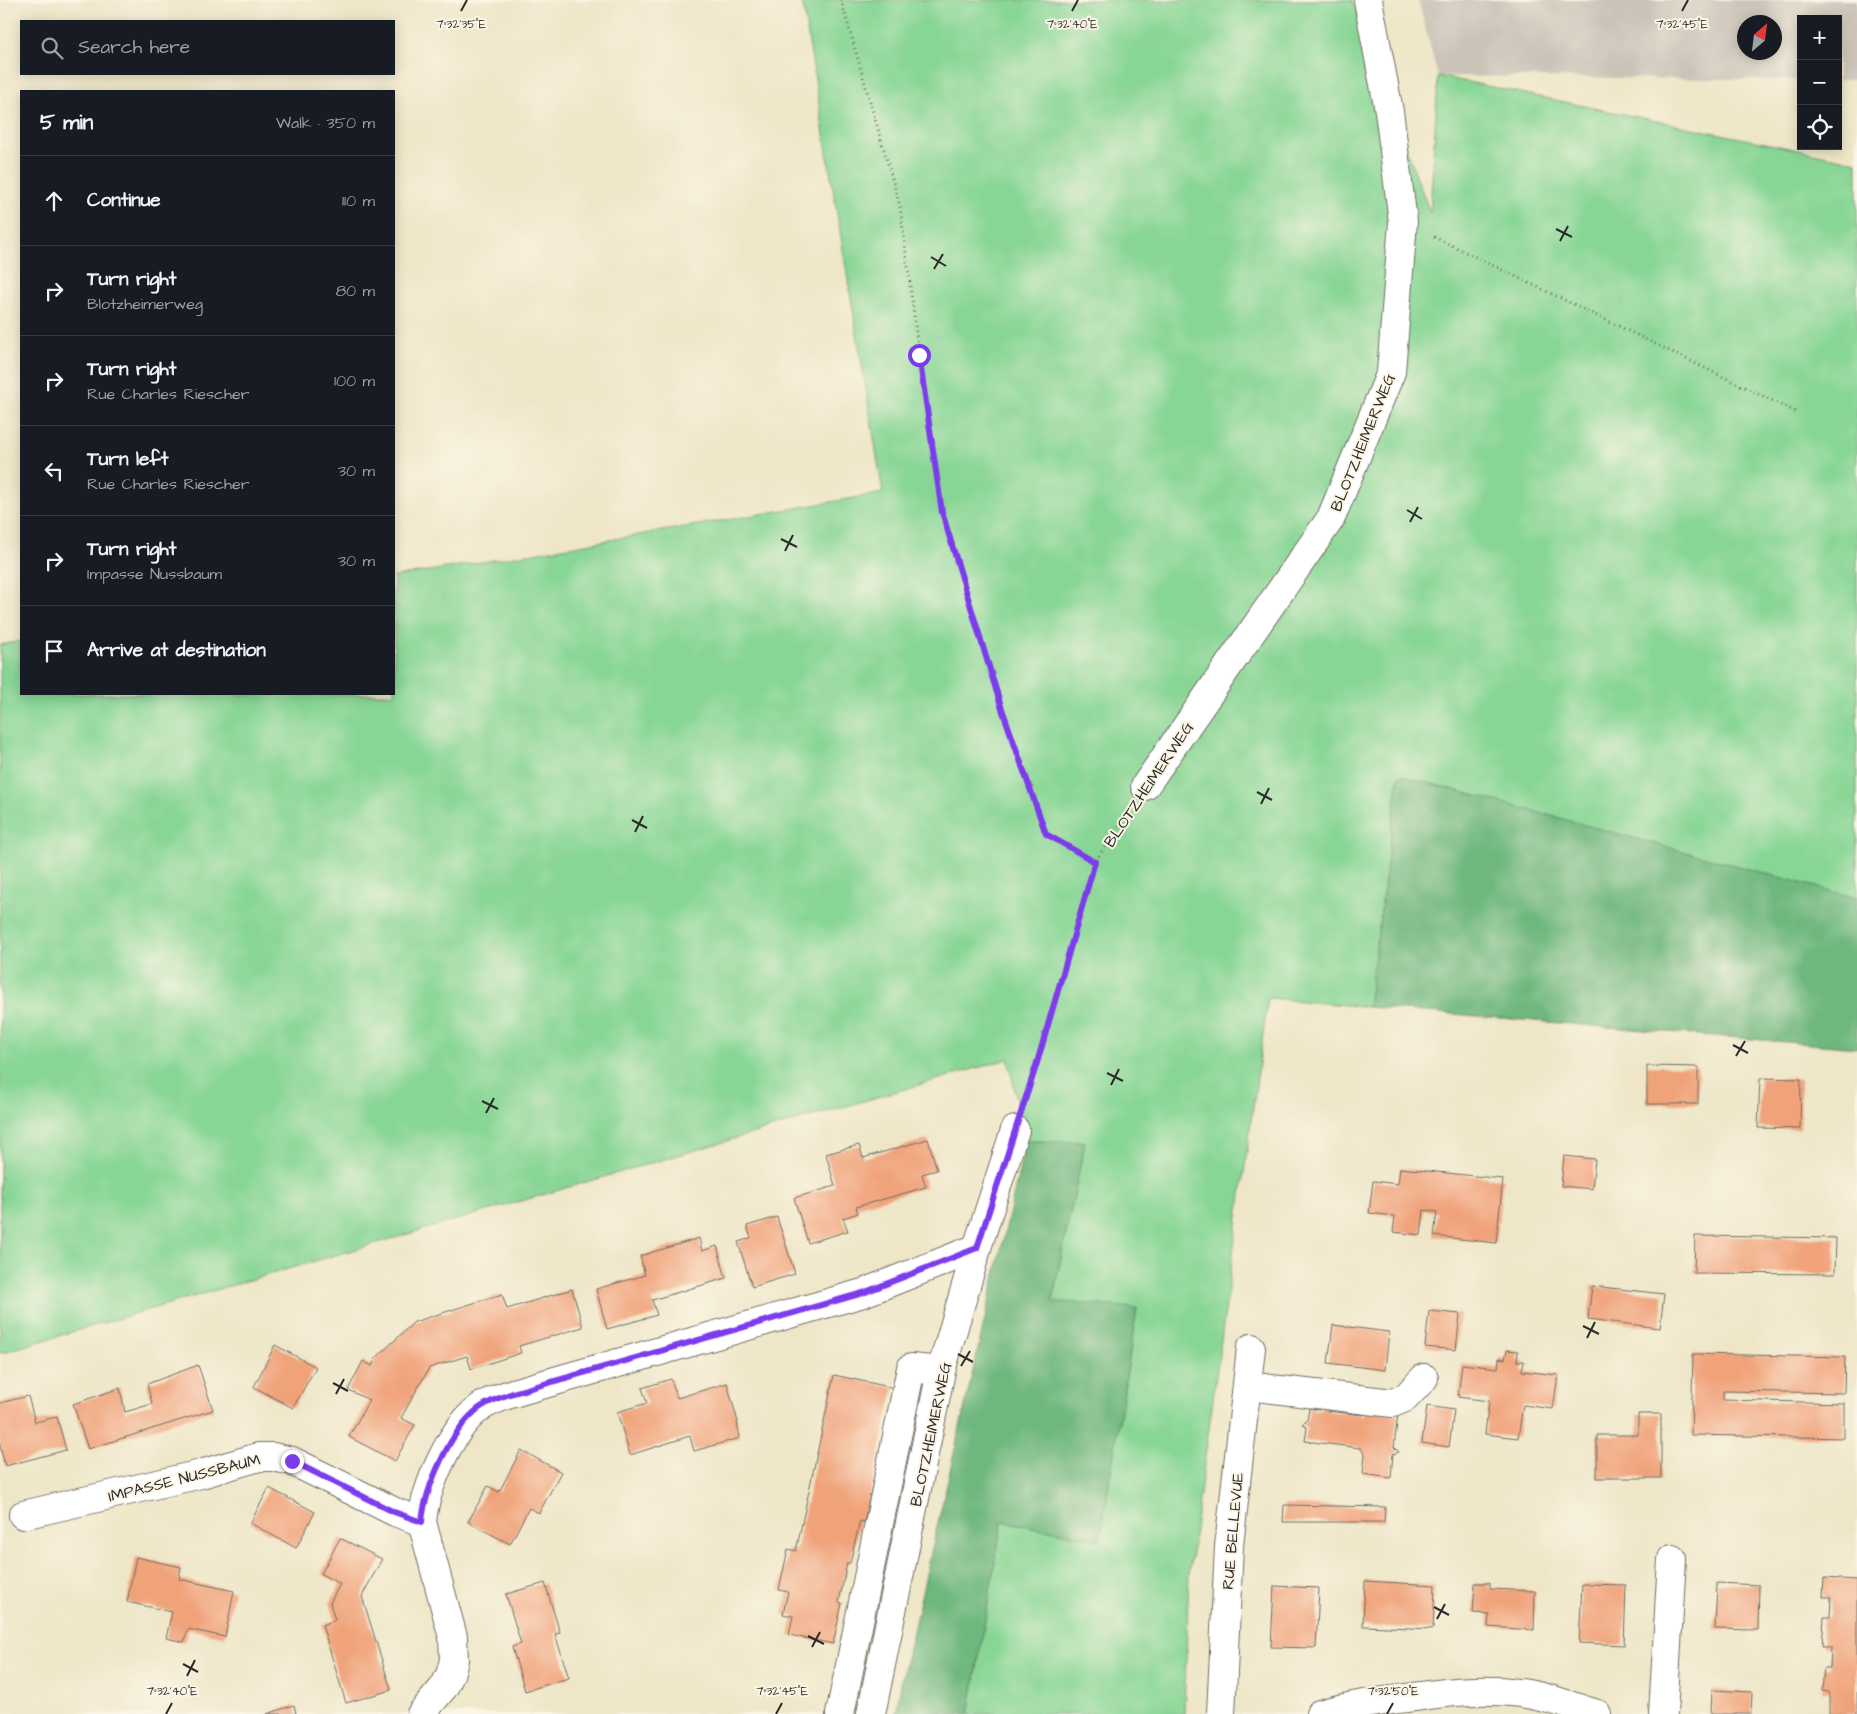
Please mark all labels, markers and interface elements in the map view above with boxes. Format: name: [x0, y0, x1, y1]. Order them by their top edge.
north arrow: [1737, 15, 1782, 60]
map controls: [1797, 15, 1842, 150]
button: +: [1797, 15, 1842, 60]
text: 7°32'35"E: [436, 16, 486, 33]
text: 7°32'40"E: [1047, 16, 1097, 33]
text: 7°32'45"E: [1656, 16, 1708, 33]
search box: [20, 20, 395, 75]
icon: search: [38, 34, 66, 62]
text: Search here: [78, 34, 190, 61]
button: −: [1797, 60, 1842, 105]
button: locate: [1797, 105, 1842, 150]
text: 5 min: [40, 108, 93, 137]
text: Walk · 350 m: [276, 112, 375, 134]
icon: ahead: [40, 187, 68, 215]
text: Continue: [87, 187, 161, 214]
text: 110 m: [342, 190, 375, 212]
text: Turn right: [87, 266, 176, 293]
icon: right: [40, 277, 68, 305]
text: 80 m: [336, 280, 375, 302]
text: Blotzheimerweg: [87, 293, 203, 315]
route start: [908, 344, 931, 367]
text: Turn right: [87, 356, 176, 383]
icon: right: [40, 367, 68, 395]
text: 100 m: [334, 370, 375, 392]
street label: BLOTZHEIMERWEG: [1325, 370, 1401, 515]
text: Rue Charles Riescher: [87, 383, 249, 405]
text: Turn left: [87, 446, 168, 473]
icon: left: [40, 457, 68, 485]
text: 30 m: [338, 460, 375, 482]
text: Rue Charles Riescher: [87, 473, 249, 495]
text: Turn right: [87, 536, 176, 563]
icon: right: [40, 547, 68, 575]
text: 30 m: [338, 550, 375, 572]
text: Impasse Nussbaum: [87, 563, 222, 585]
icon: arrive: [40, 637, 68, 665]
text: Arrive at destination: [87, 637, 266, 664]
street label: BLOTZHEIMERWEG: [1099, 717, 1199, 852]
street label: BLOTZHEIMERWEG: [905, 1360, 957, 1508]
street label: IMPASSE NUSSBAUM: [106, 1448, 263, 1508]
route end: [281, 1450, 304, 1473]
street label: RUE BELLEVUE: [1217, 1471, 1249, 1590]
text: 7°32'40"E: [147, 1683, 197, 1700]
text: 7°32'45"E: [756, 1683, 808, 1700]
text: 7°32'50"E: [1368, 1683, 1418, 1700]

